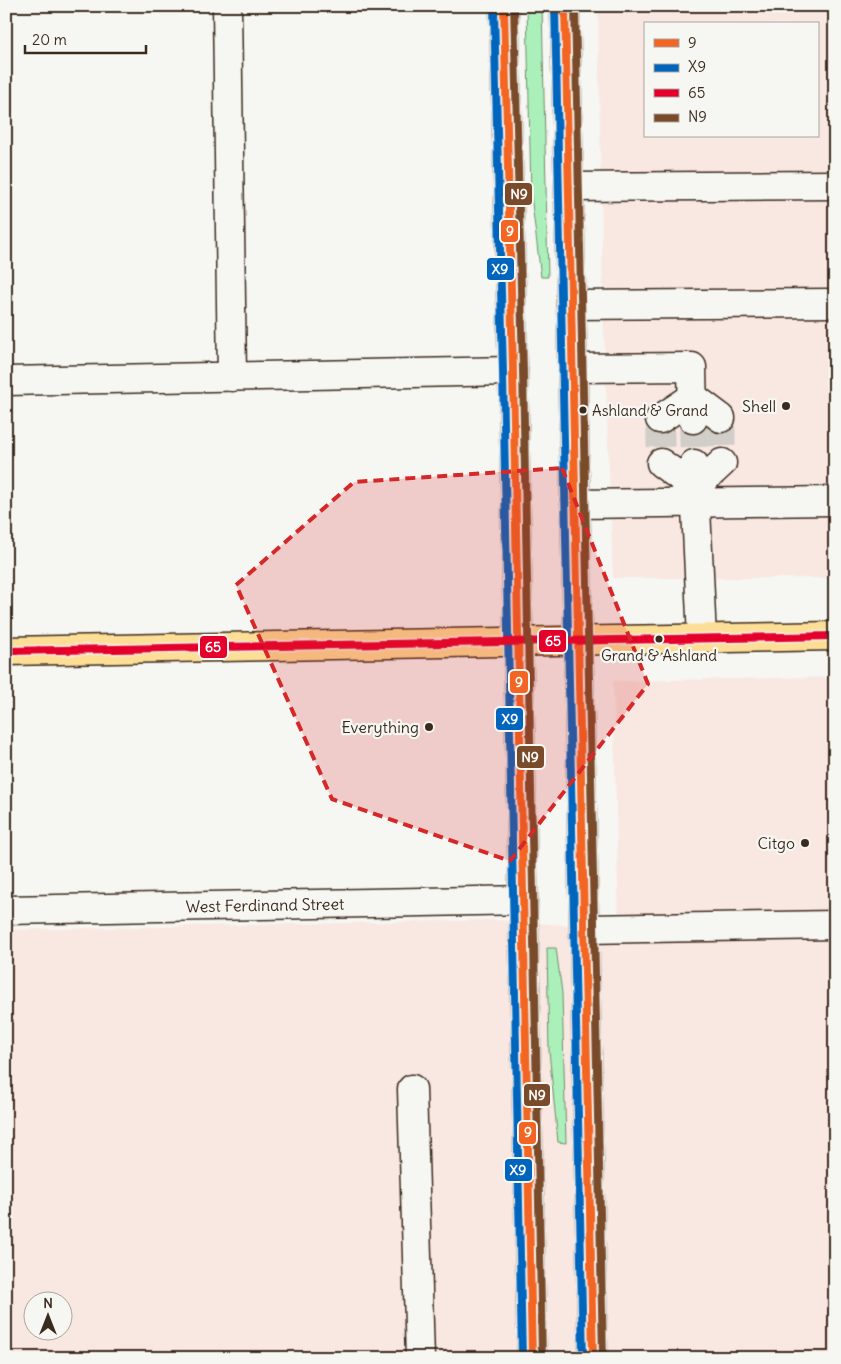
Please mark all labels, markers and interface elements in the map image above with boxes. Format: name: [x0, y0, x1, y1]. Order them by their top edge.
scale bar: [25, 22, 146, 54]
legend: [644, 22, 818, 138]
text: 20 m: [32, 30, 67, 49]
text: 9: [688, 33, 697, 52]
text: X9: [688, 57, 706, 76]
text: 65: [688, 83, 705, 102]
text: N9: [688, 107, 707, 126]
line badge: N9: [504, 182, 533, 206]
text: N9: [510, 185, 528, 203]
line badge: 9: [500, 219, 519, 243]
text: 9: [506, 222, 514, 240]
line badge: X9: [486, 257, 515, 281]
text: X9: [492, 260, 508, 278]
place label: Shell: [742, 396, 776, 416]
marker: Shell: [780, 400, 792, 412]
place label: Ashland & Grand: [592, 401, 708, 420]
marker: Ashland & Grand: [578, 405, 588, 415]
line badge: 65: [538, 629, 567, 653]
text: 65: [545, 632, 561, 650]
marker: Grand & Ashland: [654, 634, 664, 644]
line badge: 65: [199, 635, 228, 659]
text: 65: [205, 638, 221, 656]
place label: Grand & Ashland: [601, 646, 717, 665]
line badge: 9: [509, 670, 529, 694]
text: 9: [515, 673, 523, 691]
line badge: X9: [495, 707, 524, 731]
text: X9: [502, 710, 518, 728]
place label: Everything: [341, 717, 419, 737]
marker: Everything: [423, 721, 435, 733]
line badge: N9: [516, 745, 545, 769]
text: N9: [521, 748, 539, 766]
place label: Citgo: [758, 833, 795, 853]
marker: Citgo: [799, 837, 811, 849]
street label: West Ferdinand Street: [185, 894, 345, 916]
line badge: N9: [523, 1083, 551, 1107]
text: N9: [528, 1086, 546, 1104]
line badge: 9: [518, 1121, 537, 1145]
text: 9: [524, 1123, 532, 1141]
line badge: X9: [504, 1158, 533, 1182]
text: X9: [510, 1161, 526, 1179]
north arrow: [22, 1292, 72, 1342]
text: N: [43, 1294, 53, 1312]

